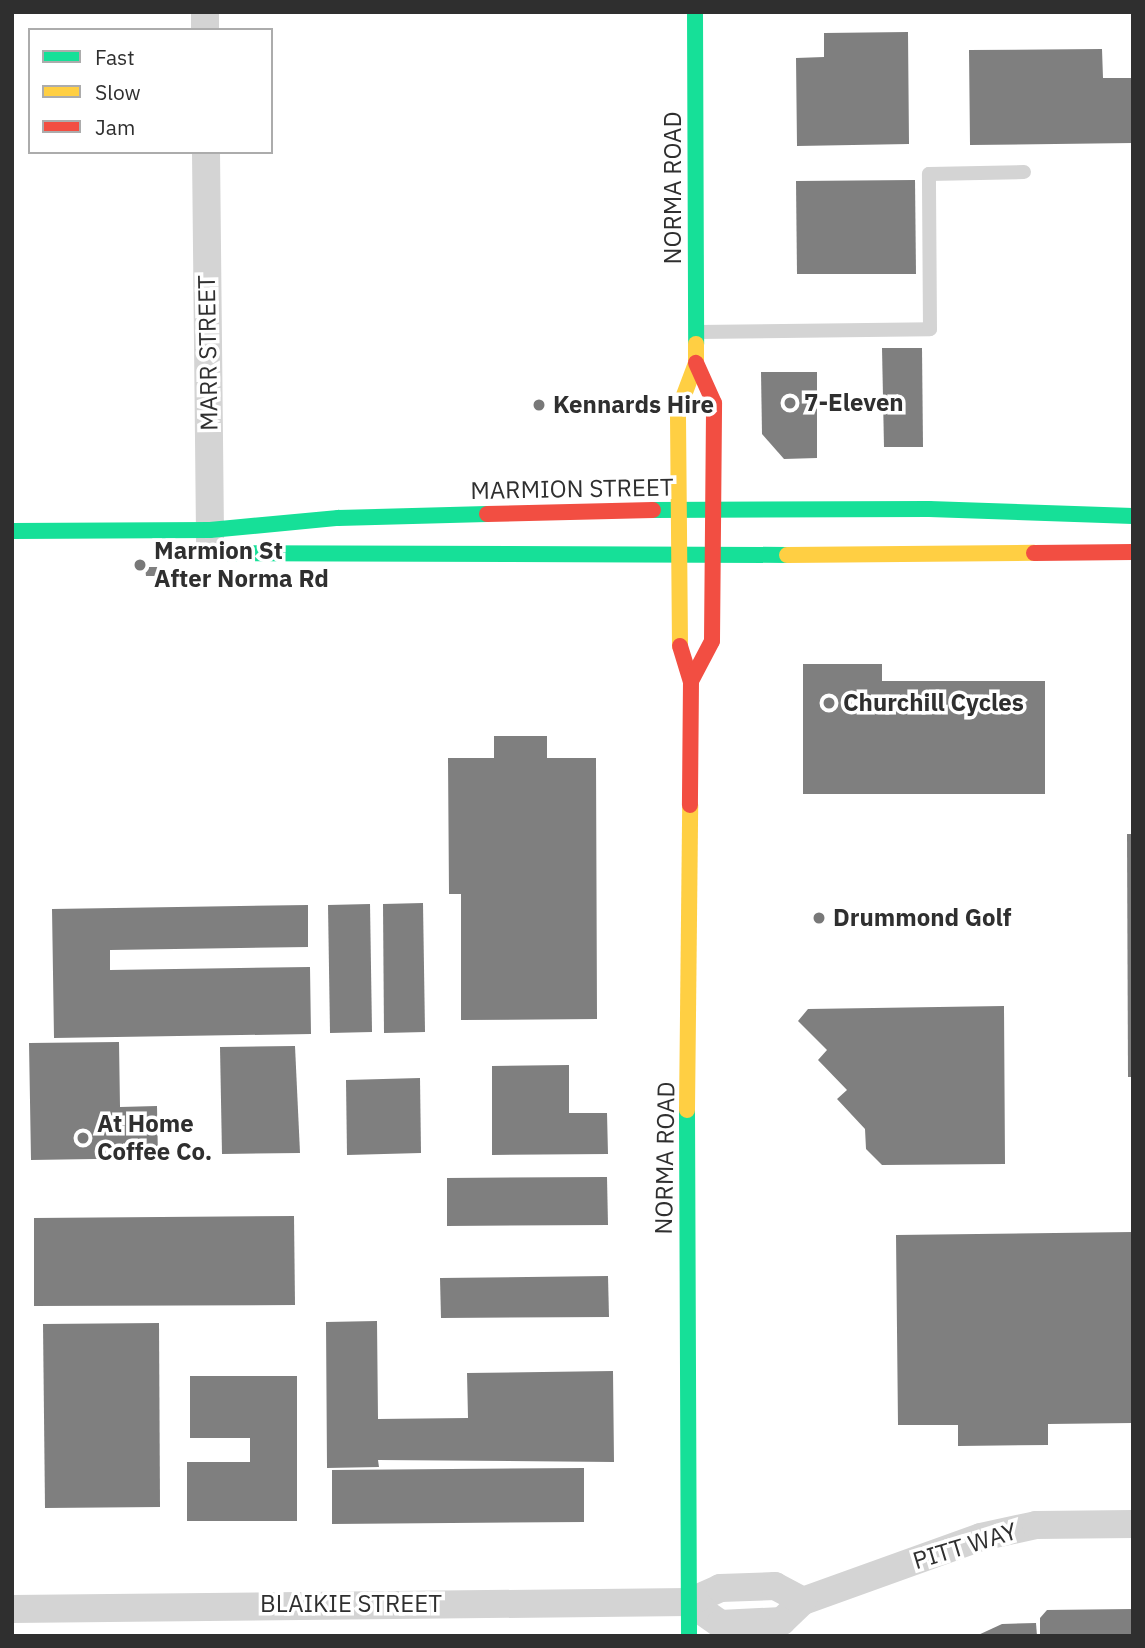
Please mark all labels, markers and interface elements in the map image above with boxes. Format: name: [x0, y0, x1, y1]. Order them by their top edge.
legend: [28, 28, 273, 154]
text: Fast: [95, 43, 135, 71]
text: Slow: [95, 78, 141, 106]
street label: NORMA ROAD: [659, 111, 687, 265]
text: Jam: [95, 113, 135, 141]
street label: MARR STREET: [192, 275, 224, 431]
place label: 7-Eleven: [804, 389, 904, 417]
place label: Kennards Hire: [553, 391, 714, 419]
marker: 7-Eleven: [782, 395, 798, 411]
marker: Kennards Hire: [531, 397, 547, 413]
street label: MARMION STREET: [470, 473, 674, 505]
place label: Marmion St After Norma Rd: [154, 537, 329, 593]
marker: Marmion St After Norma Rd: [132, 557, 148, 573]
place label: Churchill Cycles: [843, 689, 1024, 717]
marker: Churchill Cycles: [821, 695, 837, 711]
place label: Drummond Golf: [833, 904, 1011, 932]
marker: Drummond Golf: [811, 910, 827, 926]
street label: NORMA ROAD: [649, 1081, 681, 1235]
place label: At Home Coffee Co.: [97, 1110, 212, 1166]
marker: At Home Coffee Co.: [75, 1130, 91, 1146]
street label: PITT WAY: [910, 1517, 1020, 1575]
street label: BLAIKIE STREET: [260, 1590, 442, 1618]

